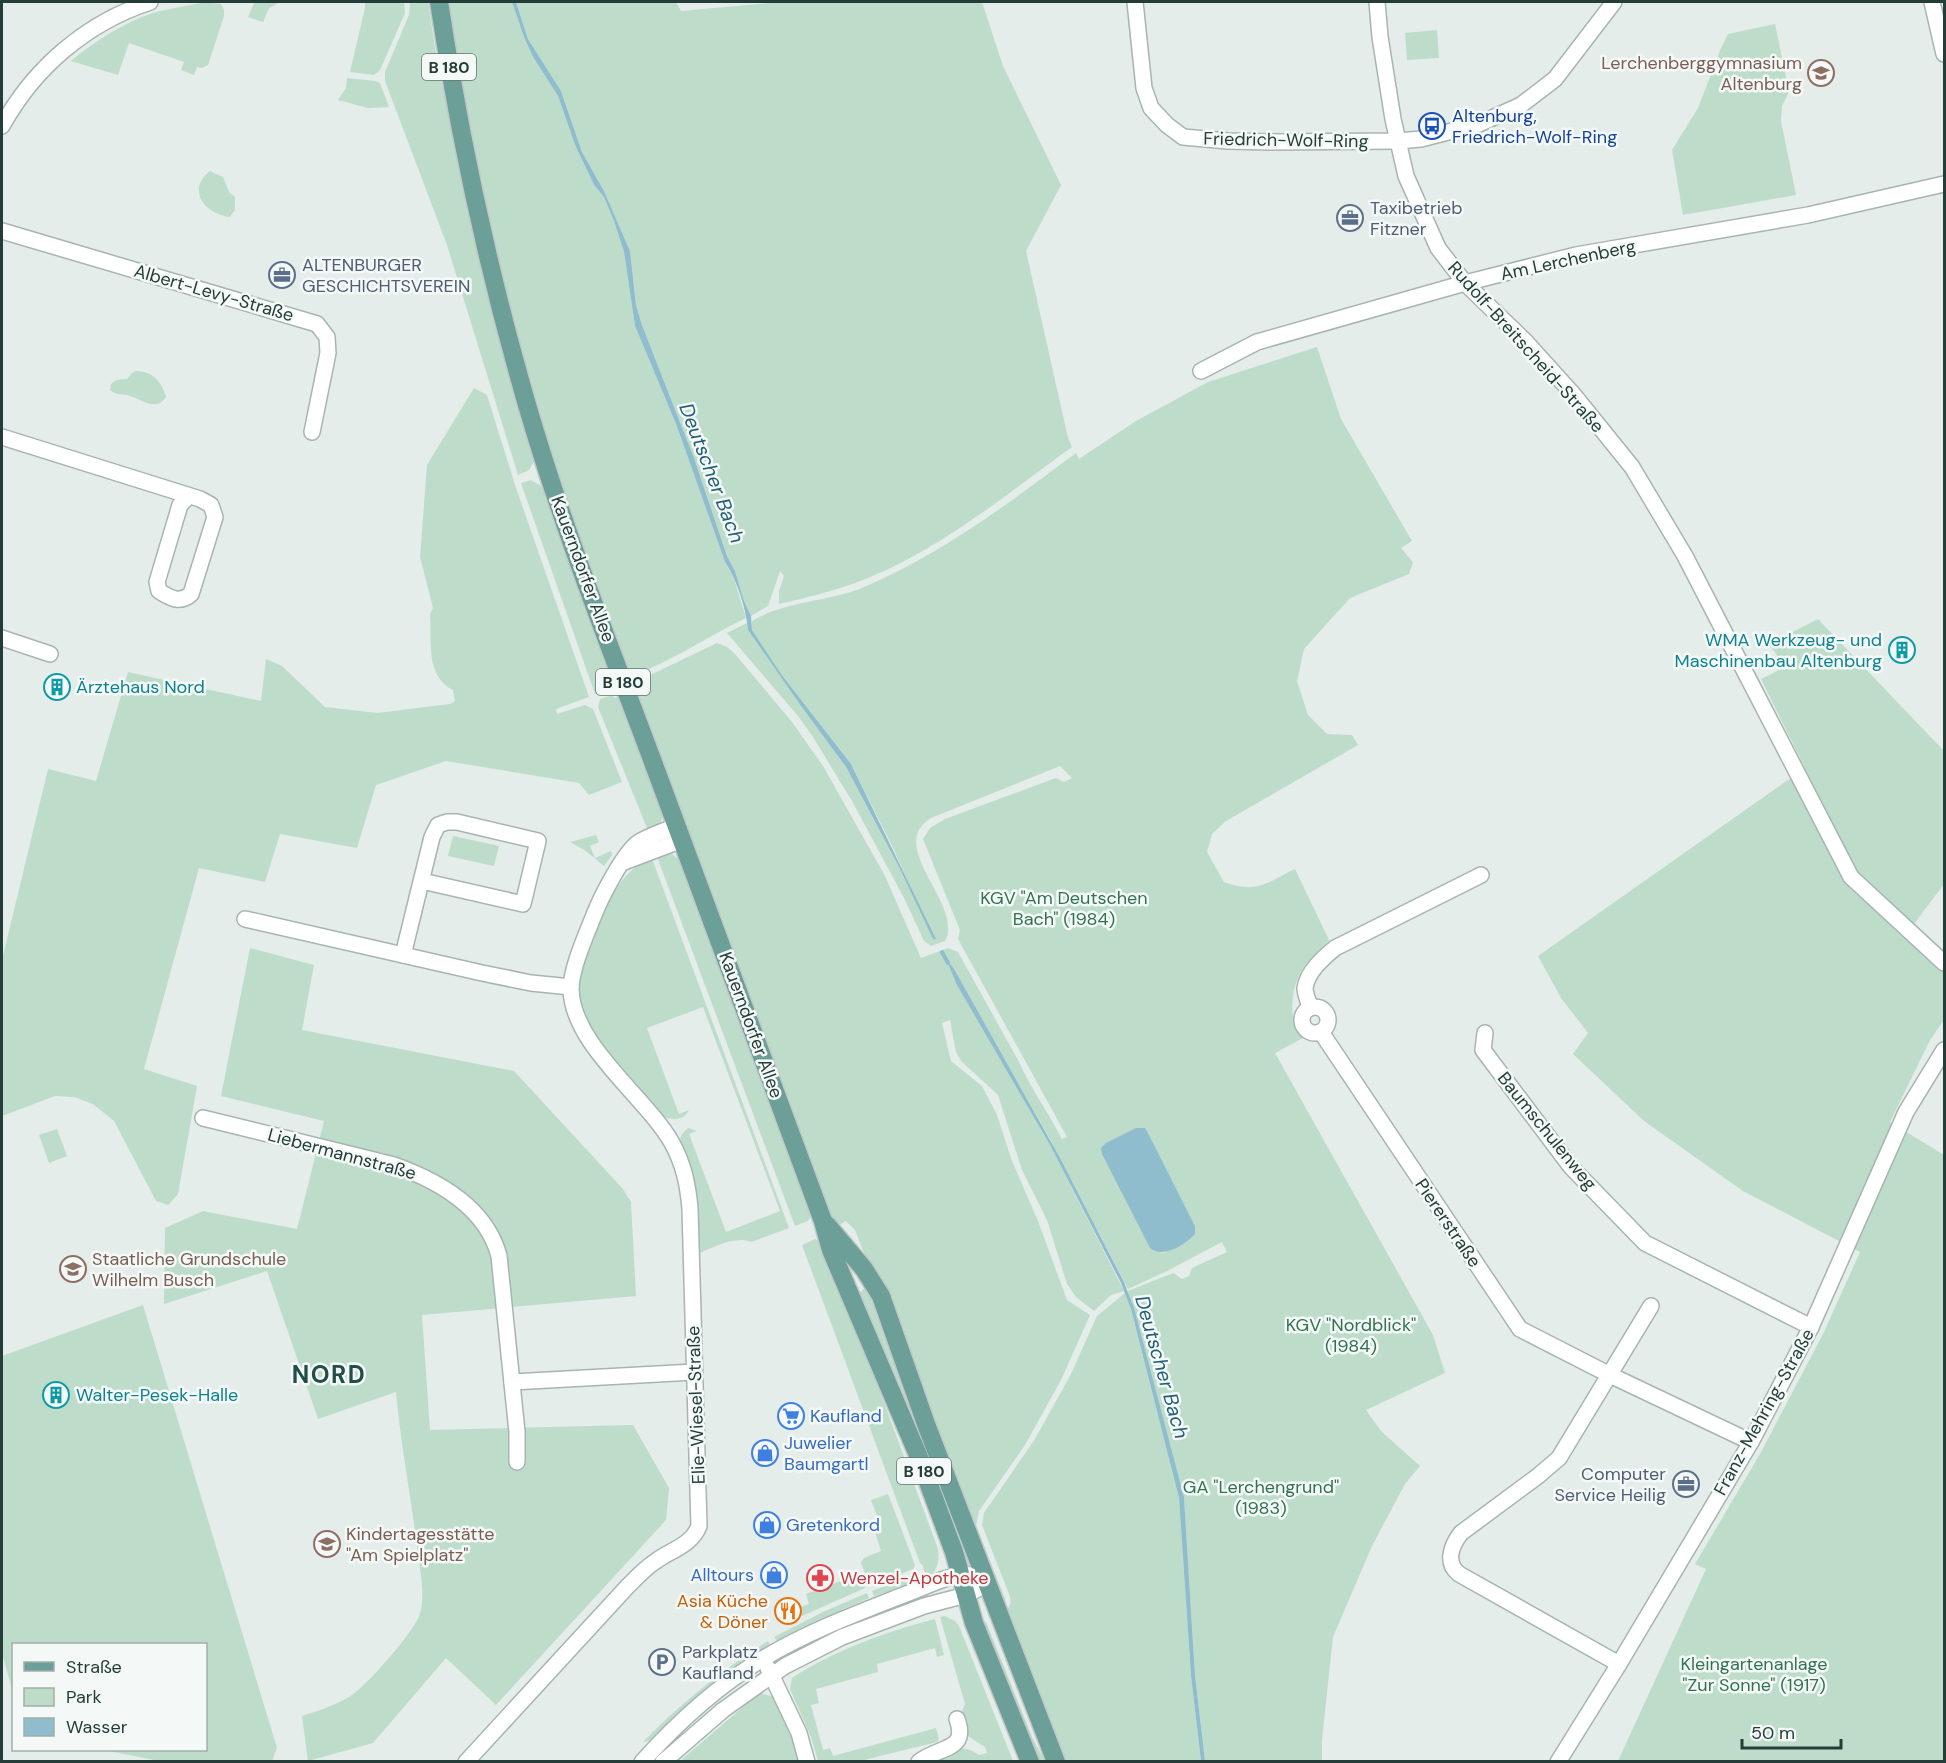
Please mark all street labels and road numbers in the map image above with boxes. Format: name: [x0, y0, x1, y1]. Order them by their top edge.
road number: B 180: [422, 54, 476, 80]
street label: Friedrich-Wolf-Ring: [1203, 127, 1369, 153]
street label: Am Lerchenberg: [1498, 234, 1638, 286]
street label: Rudolf-Breitscheid-Straße: [1443, 256, 1609, 438]
street label: Albert-Levy-Straße: [131, 259, 297, 327]
street label: Kauerndorfer Allee: [545, 493, 621, 645]
road number: B 180: [596, 669, 650, 695]
street label: Kauerndorfer Allee: [713, 949, 789, 1101]
street label: Baumschulenweg: [1492, 1067, 1602, 1195]
street label: Liebermannstraße: [265, 1123, 419, 1185]
street label: Piererstraße: [1409, 1174, 1487, 1272]
street label: Franz-Mehring-Straße: [1708, 1324, 1820, 1500]
street label: Elie-Wiesel-Straße: [681, 1325, 711, 1485]
road number: B 180: [897, 1458, 951, 1484]

